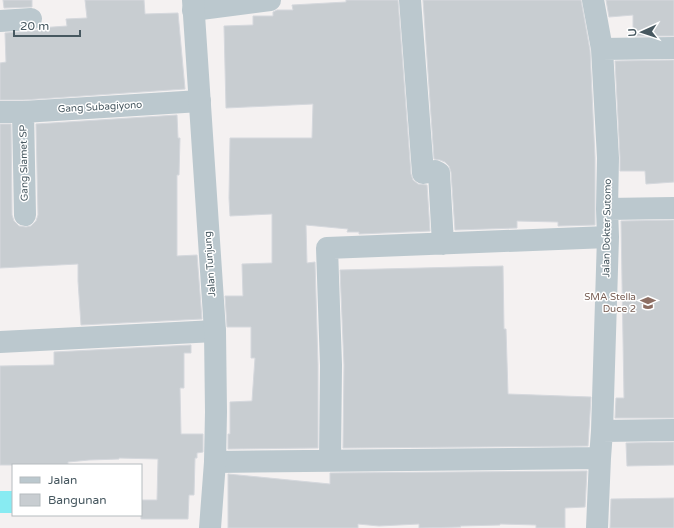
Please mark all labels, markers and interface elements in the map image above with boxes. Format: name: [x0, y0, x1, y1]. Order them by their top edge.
scale bar: [14, 12, 80, 38]
north arrow: [622, 12, 662, 52]
text: 20 m: [20, 19, 49, 33]
text: U: [626, 28, 639, 37]
street label: Gang Subagiyono: [57, 99, 143, 115]
street label: Gang Slamet SP: [17, 124, 31, 201]
street label: Jalan Dokter Sutomo: [600, 178, 614, 278]
street label: Jalan Tunjung: [202, 231, 218, 297]
place label: SMA Stella Duce 2: [584, 291, 636, 315]
school or university icon: SMA Stella Duce 2: [639, 294, 657, 312]
legend: [12, 464, 142, 516]
text: Jalan: [48, 473, 77, 487]
text: Bangunan: [48, 493, 107, 507]

